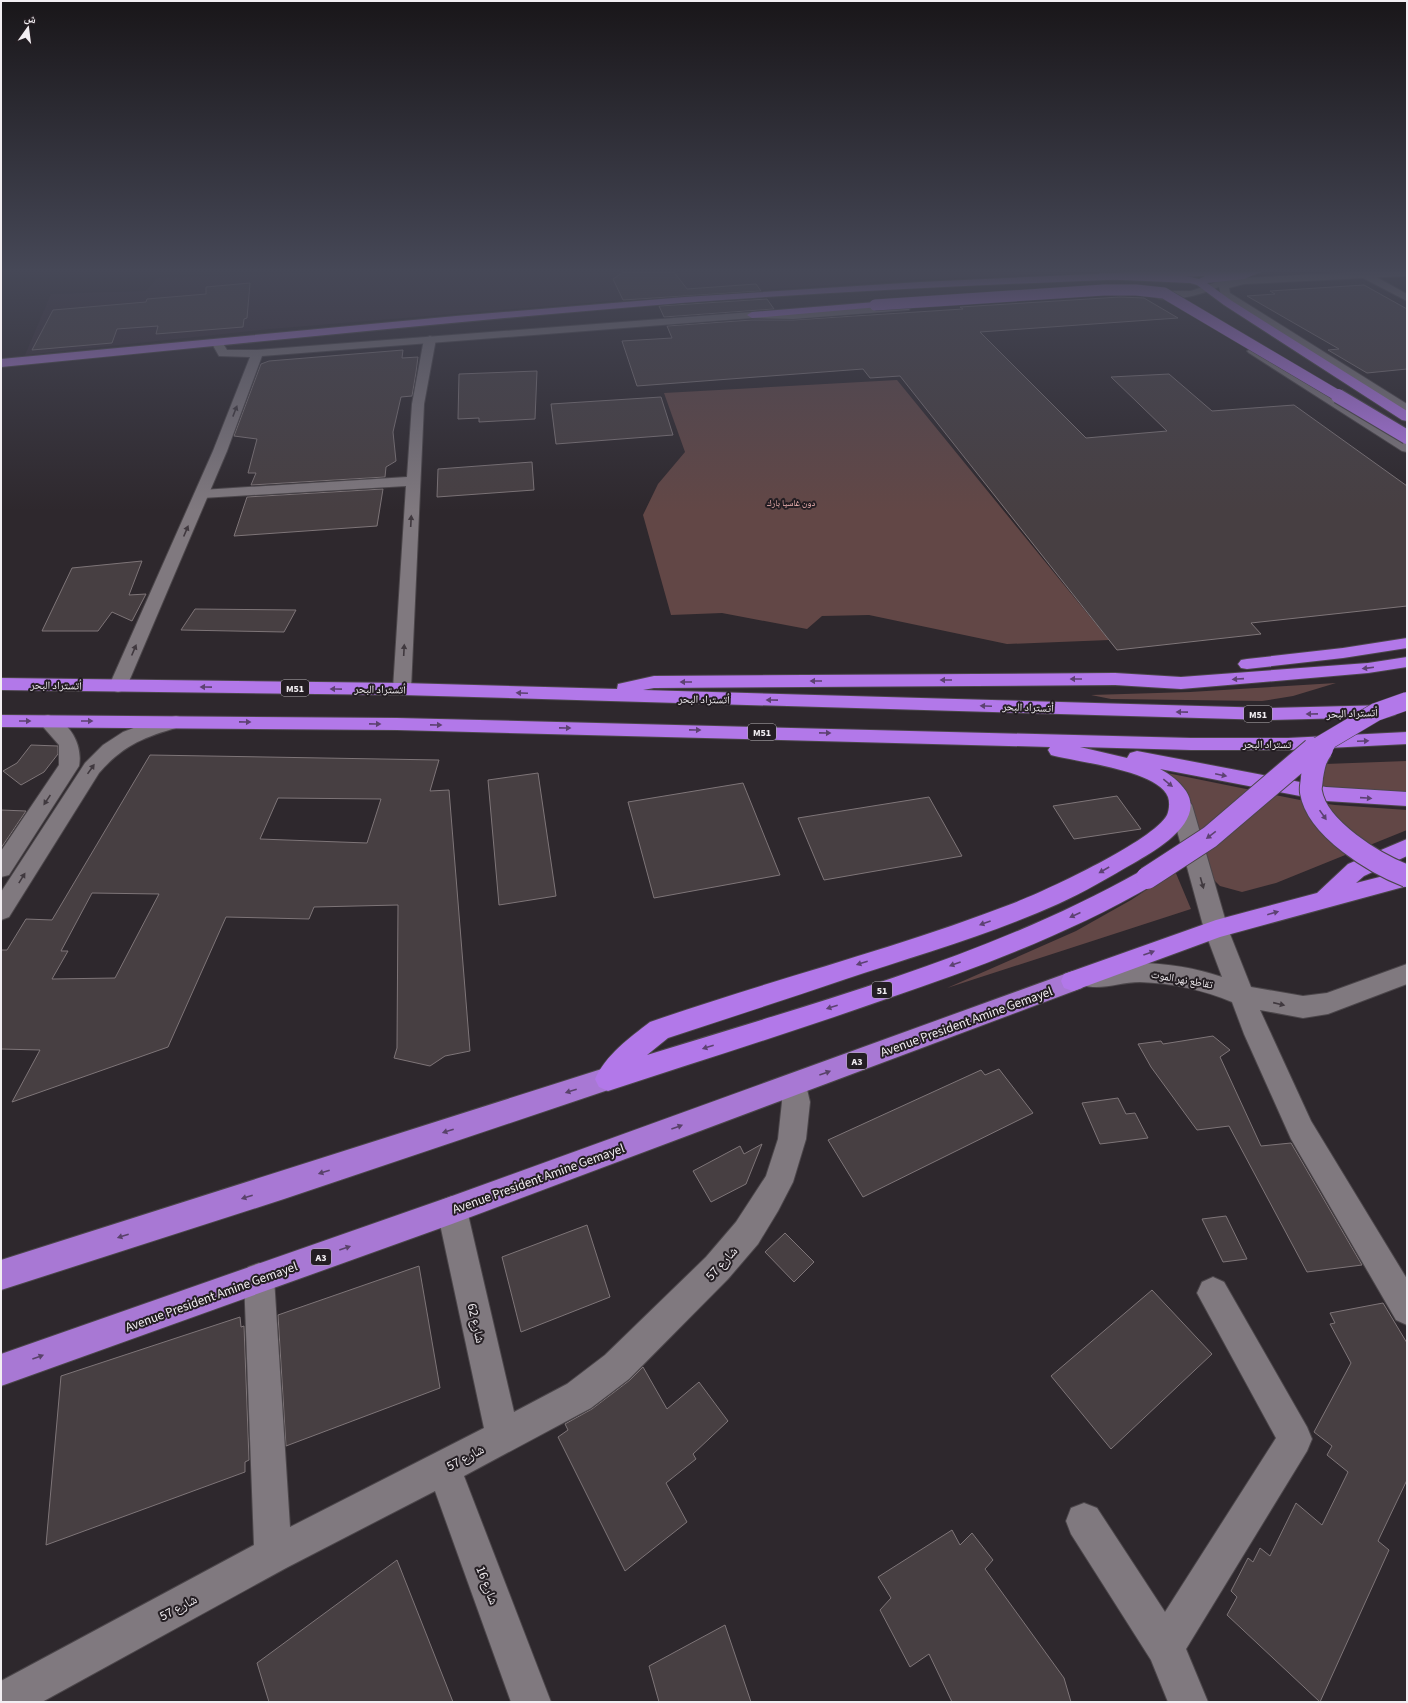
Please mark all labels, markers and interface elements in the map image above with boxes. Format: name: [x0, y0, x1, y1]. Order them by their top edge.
north arrow: [8, 8, 48, 48]
text: ش: [23, 10, 38, 28]
one-way arrow: [233, 404, 239, 416]
park label: دون غاسيا بارك: [767, 497, 815, 510]
one-way arrow: [407, 515, 414, 527]
one-way arrow: [183, 524, 189, 536]
one-way arrow: [400, 644, 407, 656]
one-way arrow: [131, 645, 137, 656]
one-way arrow: [1362, 665, 1374, 671]
one-way arrow: [1069, 676, 1082, 682]
one-way arrow: [1232, 676, 1244, 683]
one-way arrow: [939, 677, 952, 683]
street label: أتستراد البحر: [29, 678, 82, 693]
one-way arrow: [809, 678, 822, 684]
one-way arrow: [679, 679, 692, 685]
road number: M51: [281, 680, 309, 696]
street label: أتستراد البحر: [353, 682, 406, 697]
one-way arrow: [199, 684, 212, 690]
one-way arrow: [330, 685, 342, 692]
one-way arrow: [516, 690, 528, 697]
street label: أتستراد البحر: [677, 692, 730, 707]
one-way arrow: [765, 697, 778, 703]
street label: أتستراد البحر: [1001, 699, 1054, 716]
one-way arrow: [979, 703, 992, 709]
street label: أتستراد البحر: [1325, 705, 1378, 722]
road number: M51: [1244, 706, 1272, 722]
one-way arrow: [1176, 709, 1188, 716]
one-way arrow: [1305, 711, 1318, 717]
one-way arrow: [19, 718, 32, 724]
one-way arrow: [81, 718, 94, 724]
one-way arrow: [239, 719, 251, 726]
one-way arrow: [369, 721, 382, 727]
one-way arrow: [430, 722, 443, 728]
road number: M51: [748, 724, 776, 740]
one-way arrow: [559, 725, 572, 731]
one-way arrow: [689, 727, 702, 733]
one-way arrow: [819, 730, 832, 736]
street label: تستراد البحر: [1242, 737, 1292, 752]
one-way arrow: [1357, 737, 1369, 744]
one-way arrow: [87, 763, 95, 774]
one-way arrow: [1215, 772, 1228, 778]
one-way arrow: [1163, 778, 1173, 787]
one-way arrow: [1360, 794, 1372, 801]
one-way arrow: [43, 795, 51, 805]
one-way arrow: [1319, 810, 1327, 820]
one-way arrow: [1206, 831, 1217, 840]
one-way arrow: [1098, 867, 1110, 874]
one-way arrow: [18, 872, 25, 884]
one-way arrow: [1199, 877, 1205, 889]
one-way arrow: [1267, 910, 1279, 916]
one-way arrow: [1070, 912, 1081, 918]
one-way arrow: [979, 920, 991, 926]
one-way arrow: [1144, 950, 1156, 956]
one-way arrow: [856, 961, 868, 967]
one-way arrow: [948, 962, 960, 968]
street label: تقاطع نهر الموت: [1150, 967, 1215, 992]
road number: 51: [872, 982, 892, 998]
street label: Avenue President Amine Gemayel: [878, 982, 1055, 1062]
one-way arrow: [1273, 1001, 1285, 1007]
one-way arrow: [826, 1004, 838, 1010]
one-way arrow: [702, 1044, 714, 1050]
road number: A3: [847, 1053, 867, 1069]
one-way arrow: [819, 1070, 831, 1076]
one-way arrow: [565, 1088, 577, 1094]
one-way arrow: [671, 1124, 683, 1130]
one-way arrow: [441, 1129, 453, 1135]
street label: Avenue President Amine Gemayel: [450, 1139, 627, 1219]
one-way arrow: [318, 1169, 330, 1175]
one-way arrow: [241, 1194, 253, 1200]
one-way arrow: [117, 1233, 129, 1239]
street label: شارع 57: [702, 1243, 742, 1285]
one-way arrow: [339, 1245, 351, 1251]
road number: A3: [311, 1249, 331, 1265]
street label: Avenue President Amine Gemayel: [123, 1257, 300, 1337]
street label: شارع 62: [463, 1302, 489, 1345]
one-way arrow: [32, 1354, 44, 1360]
street label: شارع 57: [443, 1440, 487, 1475]
street label: شارع 16: [471, 1563, 503, 1607]
street label: شارع 57: [156, 1590, 200, 1625]

